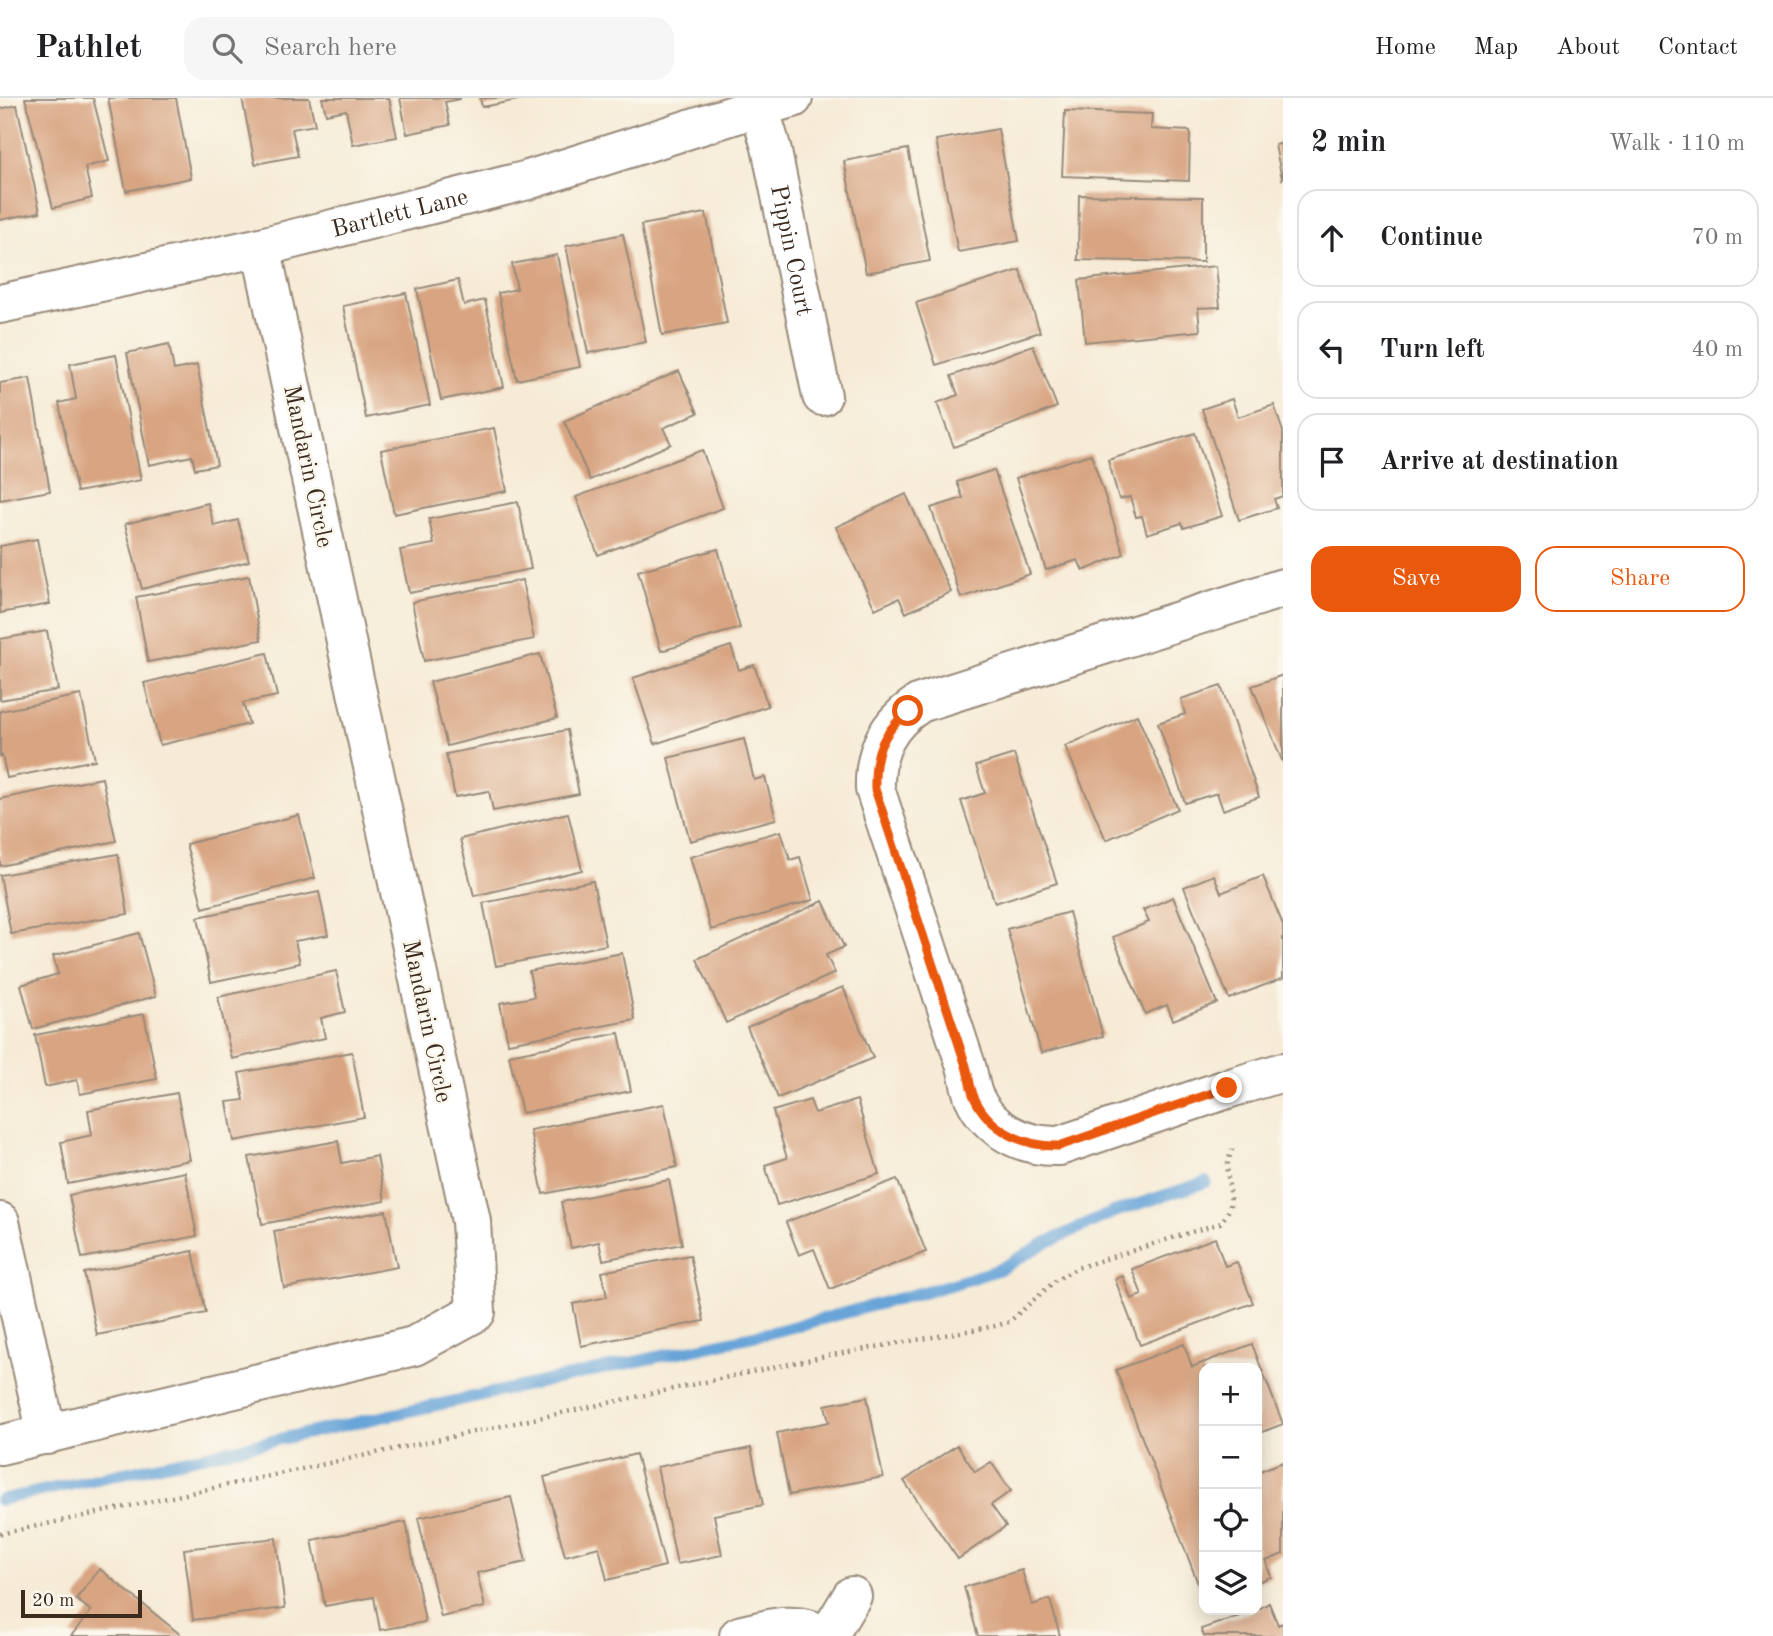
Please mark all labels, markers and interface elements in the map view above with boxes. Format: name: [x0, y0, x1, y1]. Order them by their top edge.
search box: [184, 17, 674, 80]
icon: search: [208, 29, 246, 67]
text: Pathlet: [35, 32, 142, 65]
text: Search here: [264, 35, 397, 61]
text: Home: [1375, 36, 1436, 60]
text: Map: [1474, 36, 1518, 60]
text: About: [1556, 36, 1620, 60]
text: Contact: [1658, 36, 1738, 60]
text: 2 min: [1311, 128, 1386, 158]
text: Walk · 110 m: [1609, 132, 1745, 155]
street label: Pippin Court: [765, 183, 815, 318]
street label: Bartlett Lane: [329, 186, 471, 243]
icon: ahead: [1313, 219, 1351, 257]
text: Continue: [1380, 225, 1483, 251]
text: 70 m: [1692, 226, 1743, 249]
icon: left: [1313, 331, 1351, 369]
text: Turn left: [1380, 337, 1485, 363]
text: 40 m: [1692, 338, 1743, 361]
street label: Mandarin Circle: [278, 383, 336, 550]
icon: arrive: [1313, 443, 1351, 481]
text: Arrive at destination: [1380, 449, 1619, 475]
button: Save: [1311, 546, 1521, 612]
button: Share: [1535, 546, 1745, 612]
route start: [892, 695, 923, 726]
street label: Mandarin Circle: [397, 938, 455, 1105]
route end: [1211, 1072, 1242, 1103]
map controls: [1199, 1363, 1262, 1615]
button: +: [1199, 1363, 1262, 1426]
button: −: [1199, 1426, 1262, 1489]
button: locate: [1199, 1489, 1262, 1552]
button: layers: [1199, 1552, 1262, 1615]
scale bar: [21, 1587, 142, 1619]
text: 20 m: [32, 1592, 74, 1611]

